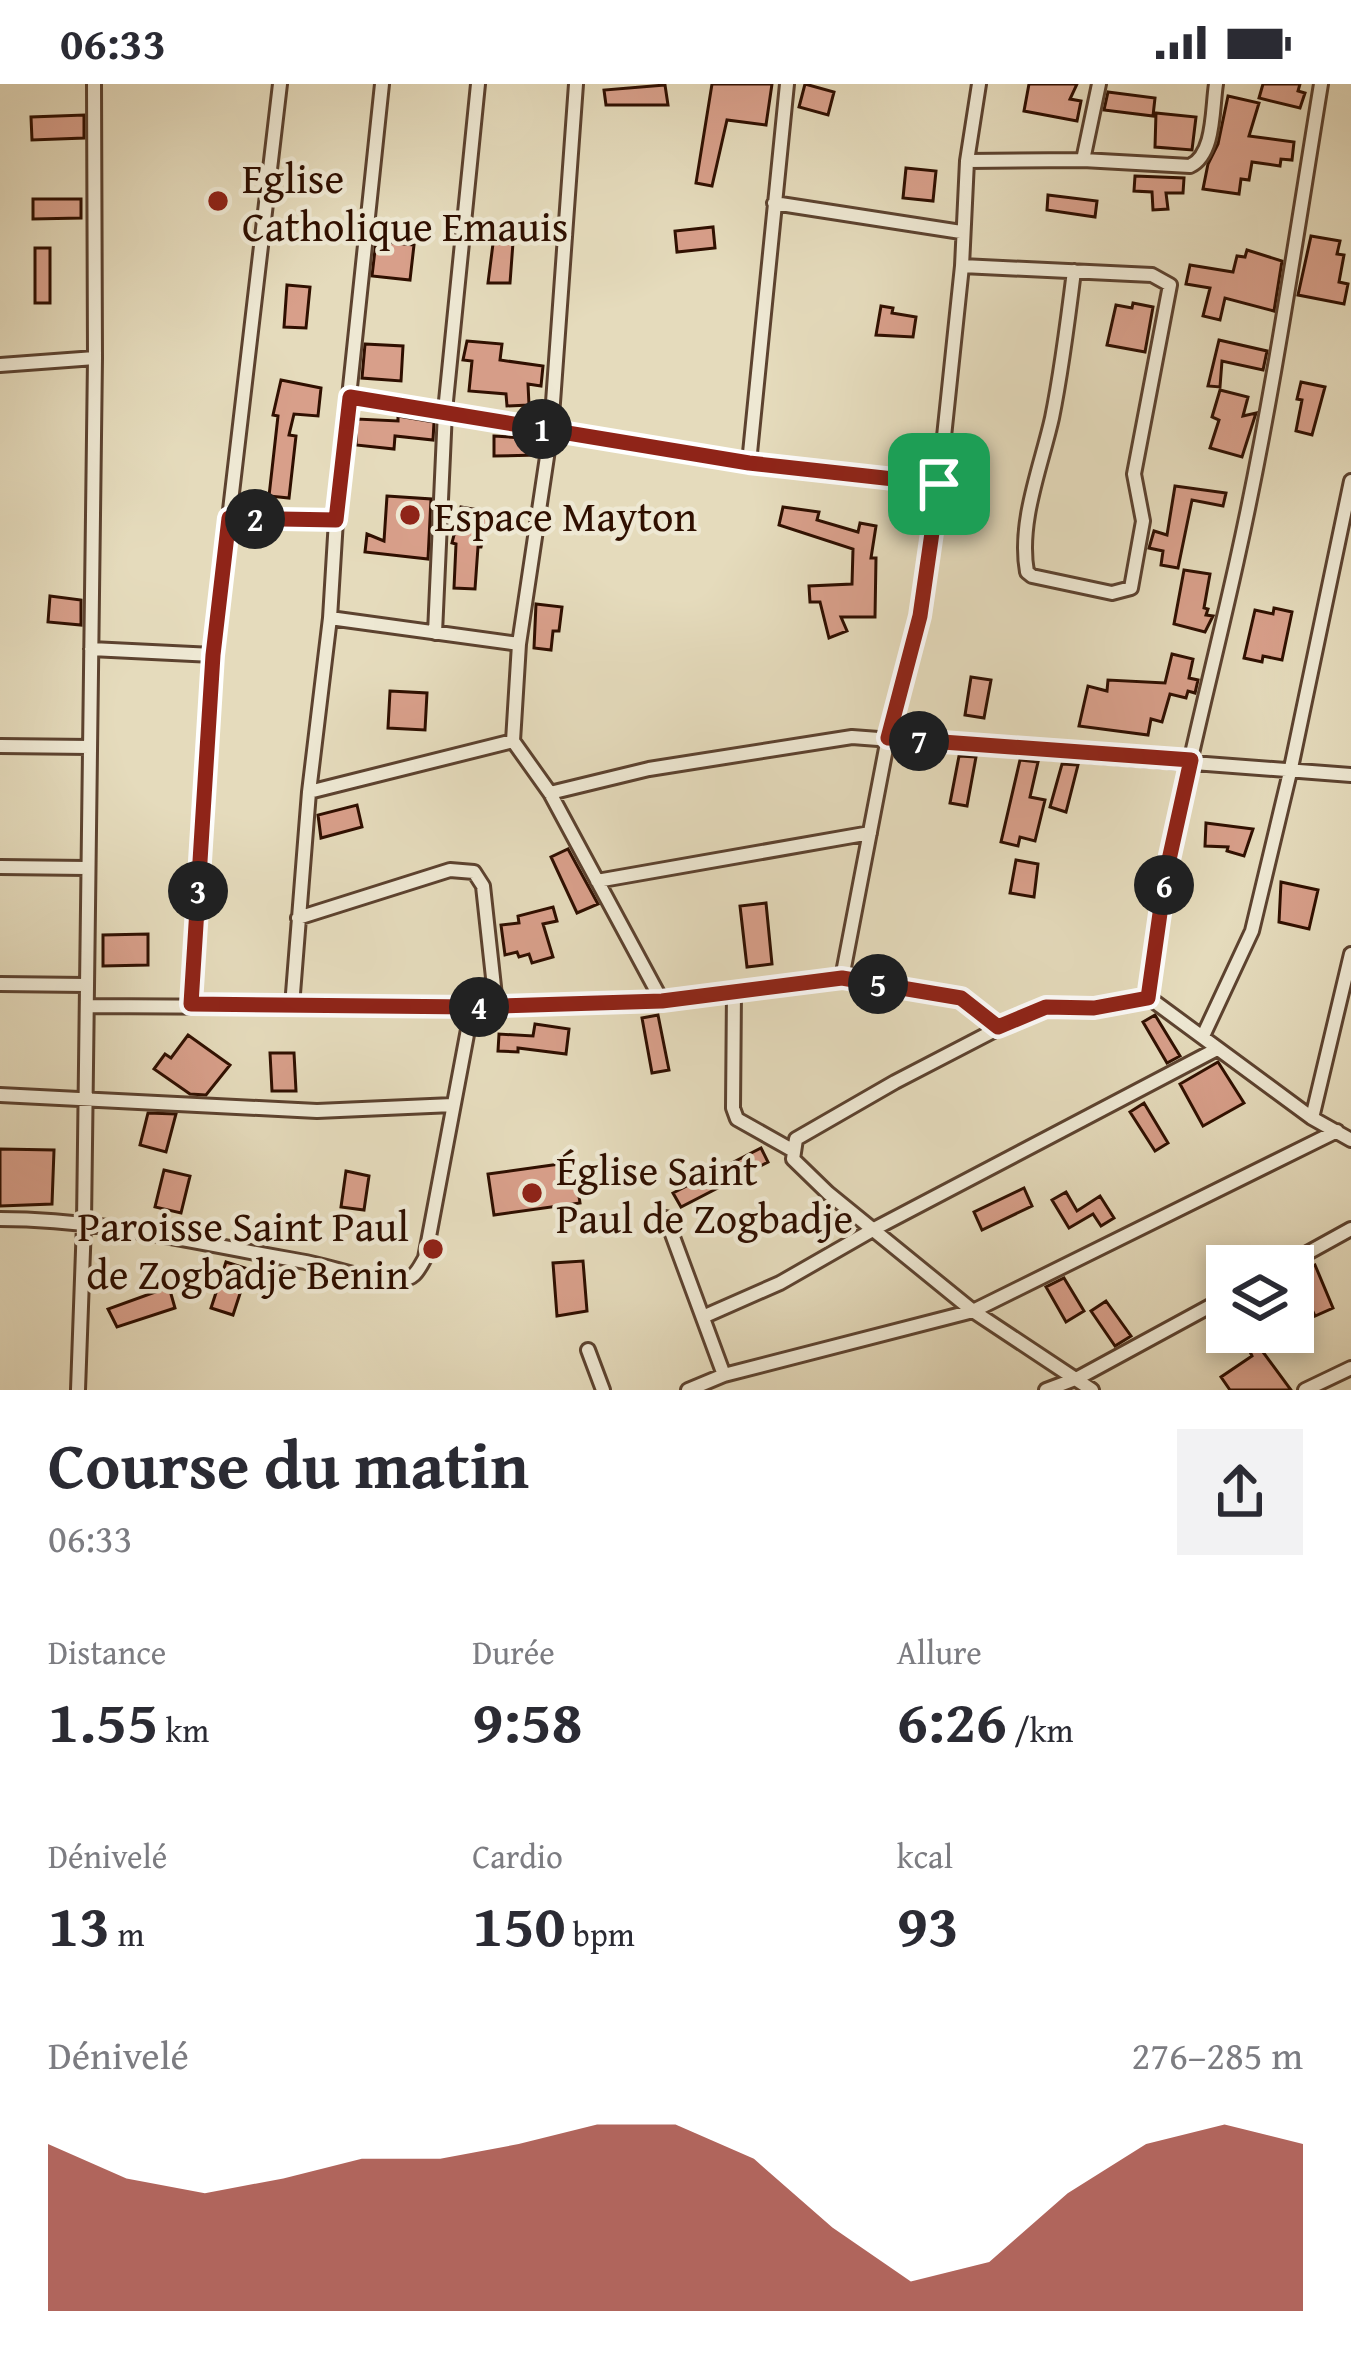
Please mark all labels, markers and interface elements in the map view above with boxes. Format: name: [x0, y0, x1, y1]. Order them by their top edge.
text: 06:33: [60, 10, 166, 75]
place label: Eglise Catholique Emauis: [242, 147, 568, 256]
marker: Eglise Catholique Emauis: [205, 188, 231, 214]
pin: 1: [512, 399, 572, 459]
text: 1: [533, 405, 551, 453]
pin: [888, 433, 990, 535]
icon: arrive: [906, 451, 972, 517]
place label: Espace Mayton: [434, 485, 697, 546]
pin: 2: [225, 489, 285, 549]
text: 2: [246, 495, 264, 543]
marker: Espace Mayton: [397, 502, 423, 528]
pin: 7: [889, 711, 949, 771]
text: 7: [910, 717, 928, 765]
pin: 6: [1134, 855, 1194, 915]
pin: 3: [168, 861, 228, 921]
text: 6: [1155, 861, 1173, 909]
text: 3: [189, 867, 207, 915]
pin: 5: [848, 954, 908, 1014]
text: 5: [869, 960, 887, 1008]
pin: 4: [449, 977, 509, 1037]
text: 4: [470, 983, 488, 1031]
place label: Église Saint Paul de Zogbadje: [556, 1139, 853, 1248]
marker: Église Saint Paul de Zogbadje: [519, 1180, 545, 1206]
place label: Paroisse Saint Paul de Zogbadje Benin: [78, 1195, 409, 1304]
marker: Paroisse Saint Paul de Zogbadje Benin: [420, 1236, 446, 1262]
map controls: [1206, 1245, 1314, 1353]
button: layers: [1206, 1245, 1314, 1353]
text: Course du matin: [48, 1415, 529, 1512]
button: share: [1177, 1429, 1303, 1555]
text: 06:33: [48, 1509, 133, 1566]
text: Distance: [48, 1628, 166, 1676]
text: Durée: [472, 1628, 555, 1676]
text: Allure: [897, 1628, 982, 1676]
text: 1.55: [48, 1676, 158, 1764]
text: 9:58: [472, 1676, 583, 1764]
text: 6:26: [897, 1676, 1007, 1764]
text: km: [158, 1706, 209, 1754]
text: /km: [1007, 1706, 1073, 1754]
text: Dénivelé: [48, 1832, 167, 1880]
text: Cardio: [472, 1832, 563, 1880]
text: kcal: [897, 1832, 953, 1880]
text: 13: [48, 1880, 110, 1968]
text: 150: [472, 1880, 566, 1968]
text: 93: [897, 1880, 959, 1968]
text: m: [110, 1910, 144, 1958]
text: bpm: [566, 1910, 635, 1958]
text: Dénivelé: [48, 2026, 189, 2083]
text: 276–285 m: [1131, 2026, 1303, 2083]

